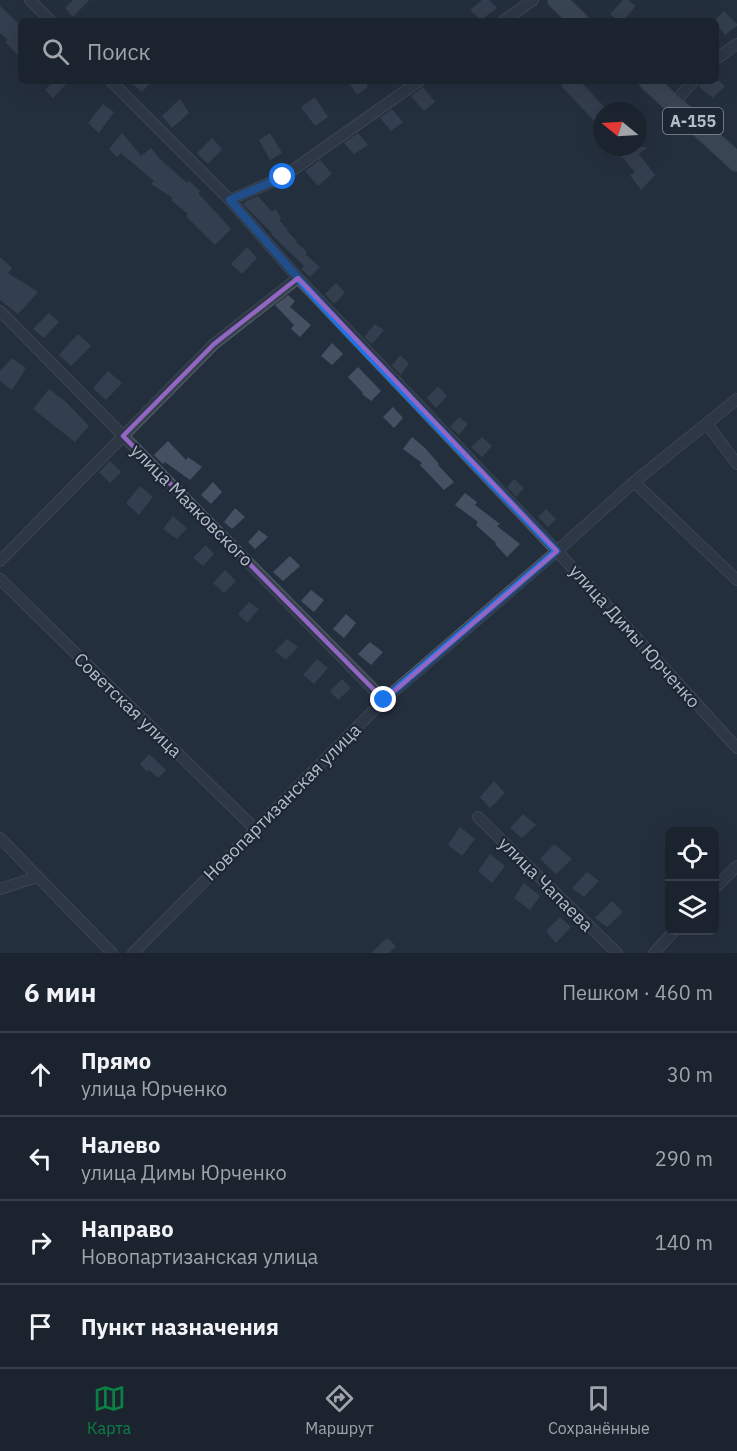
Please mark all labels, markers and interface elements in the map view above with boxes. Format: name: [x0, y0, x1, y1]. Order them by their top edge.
search box: [18, 18, 719, 84]
icon: search: [39, 35, 72, 68]
text: Поиск: [87, 37, 151, 66]
north arrow: [593, 102, 647, 156]
road number: А-155: [663, 108, 723, 134]
route start: [269, 163, 295, 189]
street label: улица Маяковского: [126, 439, 258, 571]
street label: улица Димы Юрченко: [565, 560, 705, 712]
street label: Советская улица: [69, 648, 187, 763]
route end: [370, 686, 396, 712]
street label: Новопартизанская улица: [198, 718, 366, 886]
map controls: [665, 827, 719, 935]
button: locate: [665, 827, 719, 881]
street label: улица Чапаева: [494, 832, 598, 936]
button: layers: [665, 881, 719, 935]
text: 6 мин: [24, 975, 96, 1009]
text: Пешком · 460 m: [562, 979, 713, 1006]
text: Прямо: [81, 1046, 151, 1075]
icon: ahead: [24, 1058, 57, 1091]
text: 30 m: [667, 1061, 713, 1088]
text: улица Юрченко: [81, 1075, 227, 1102]
text: Налево: [81, 1130, 160, 1159]
icon: left: [24, 1142, 57, 1175]
text: 290 m: [655, 1145, 713, 1172]
text: улица Димы Юрченко: [81, 1159, 287, 1186]
text: Направо: [81, 1214, 174, 1243]
icon: right: [24, 1226, 57, 1259]
text: 140 m: [655, 1229, 713, 1256]
text: Новопартизанская улица: [81, 1243, 318, 1270]
icon: arrive: [24, 1310, 57, 1343]
text: Пункт назначения: [81, 1312, 279, 1341]
tab: Карта: [87, 1382, 131, 1438]
tab: Маршрут: [305, 1382, 374, 1438]
tab: Сохранённые: [548, 1382, 650, 1438]

